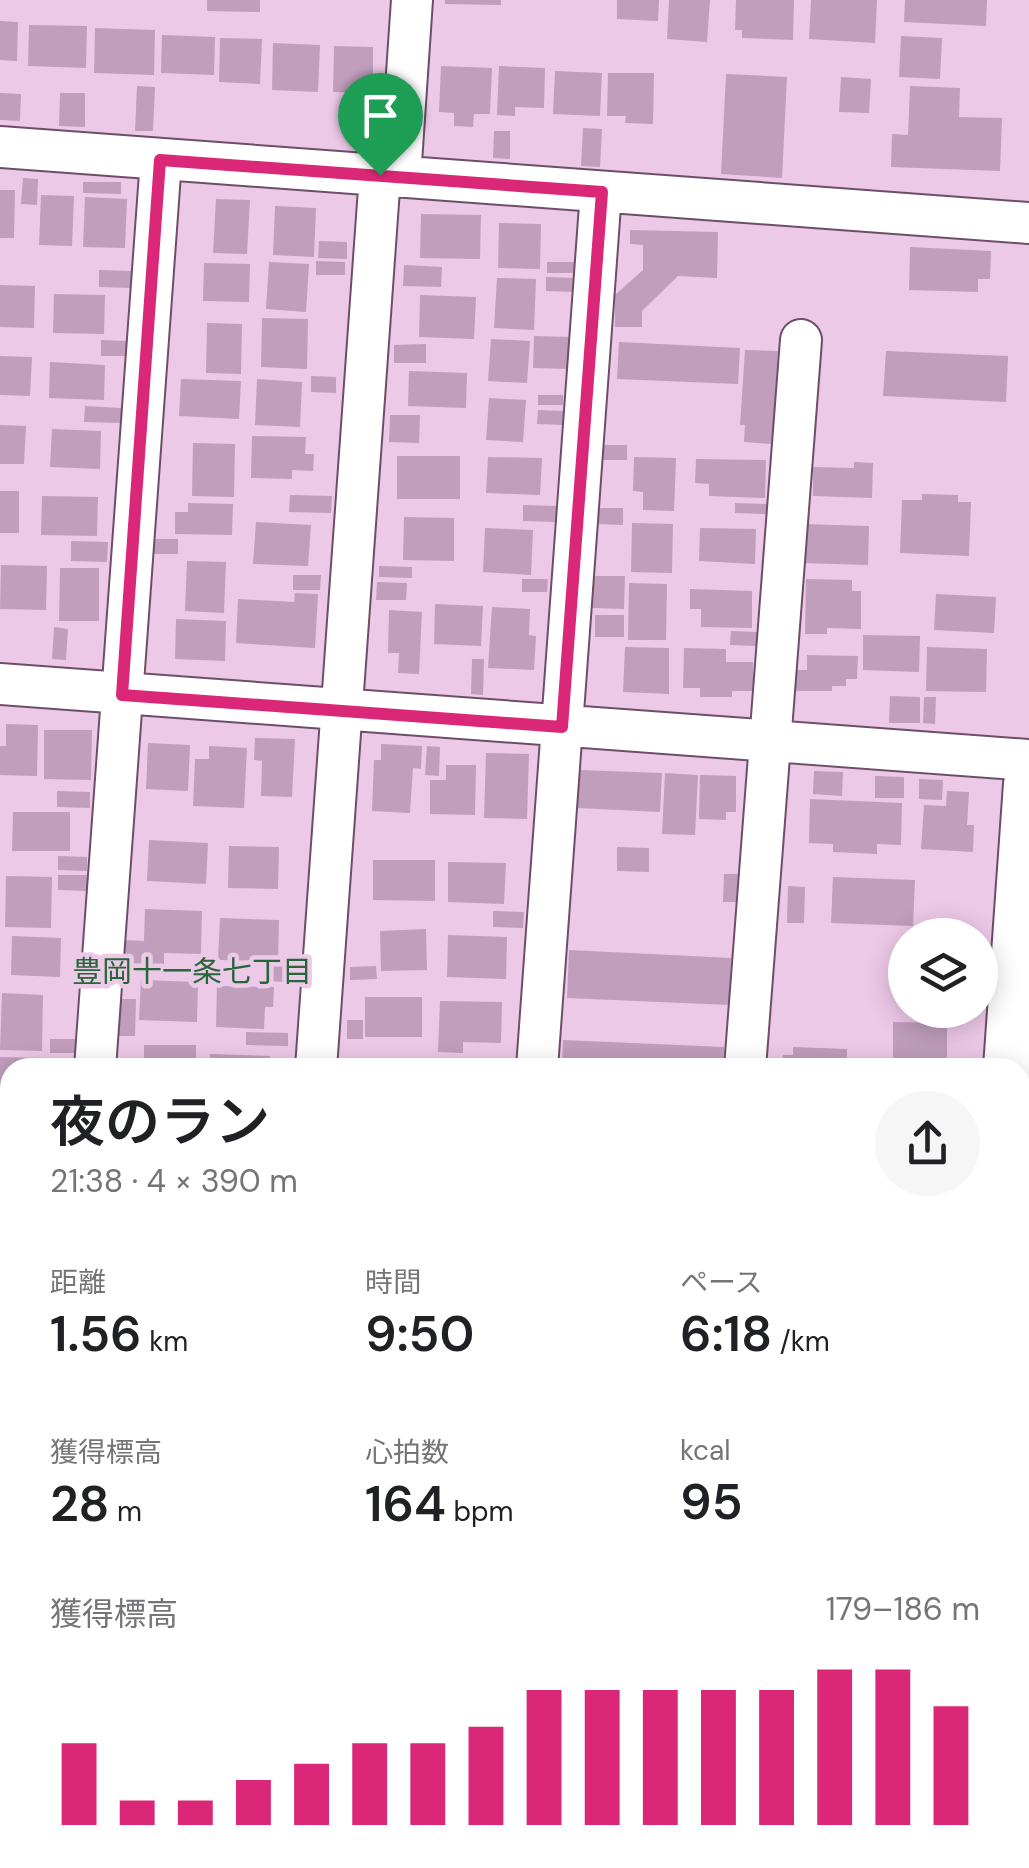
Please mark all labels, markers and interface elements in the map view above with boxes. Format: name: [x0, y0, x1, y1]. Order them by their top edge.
pin: [338, 73, 423, 176]
icon: arrive: [353, 88, 408, 143]
map controls: [888, 918, 998, 1028]
button: layers: [888, 918, 998, 1028]
district label: 豊岡十一条七丁目: [72, 952, 312, 991]
text: 夜のラン: [50, 1086, 270, 1158]
button: share: [875, 1091, 980, 1196]
text: 21:38 · 4 × 390 m: [50, 1160, 298, 1202]
text: 距離: [50, 1264, 106, 1301]
text: 時間: [365, 1264, 421, 1301]
text: ペース: [680, 1264, 763, 1301]
text: 1.56: [50, 1301, 142, 1367]
text: 9:50: [365, 1301, 474, 1367]
text: 6:18: [680, 1301, 772, 1367]
text: km: [142, 1323, 188, 1360]
text: /km: [772, 1323, 830, 1360]
text: kcal: [680, 1432, 731, 1469]
text: 獲得標高: [50, 1434, 162, 1471]
text: 心拍数: [365, 1434, 449, 1471]
text: 95: [680, 1469, 743, 1535]
text: 28: [50, 1471, 110, 1537]
text: 164: [365, 1471, 446, 1537]
text: m: [110, 1493, 142, 1530]
text: bpm: [446, 1493, 513, 1530]
text: 179–186 m: [826, 1588, 980, 1630]
text: 獲得標高: [50, 1593, 178, 1635]

